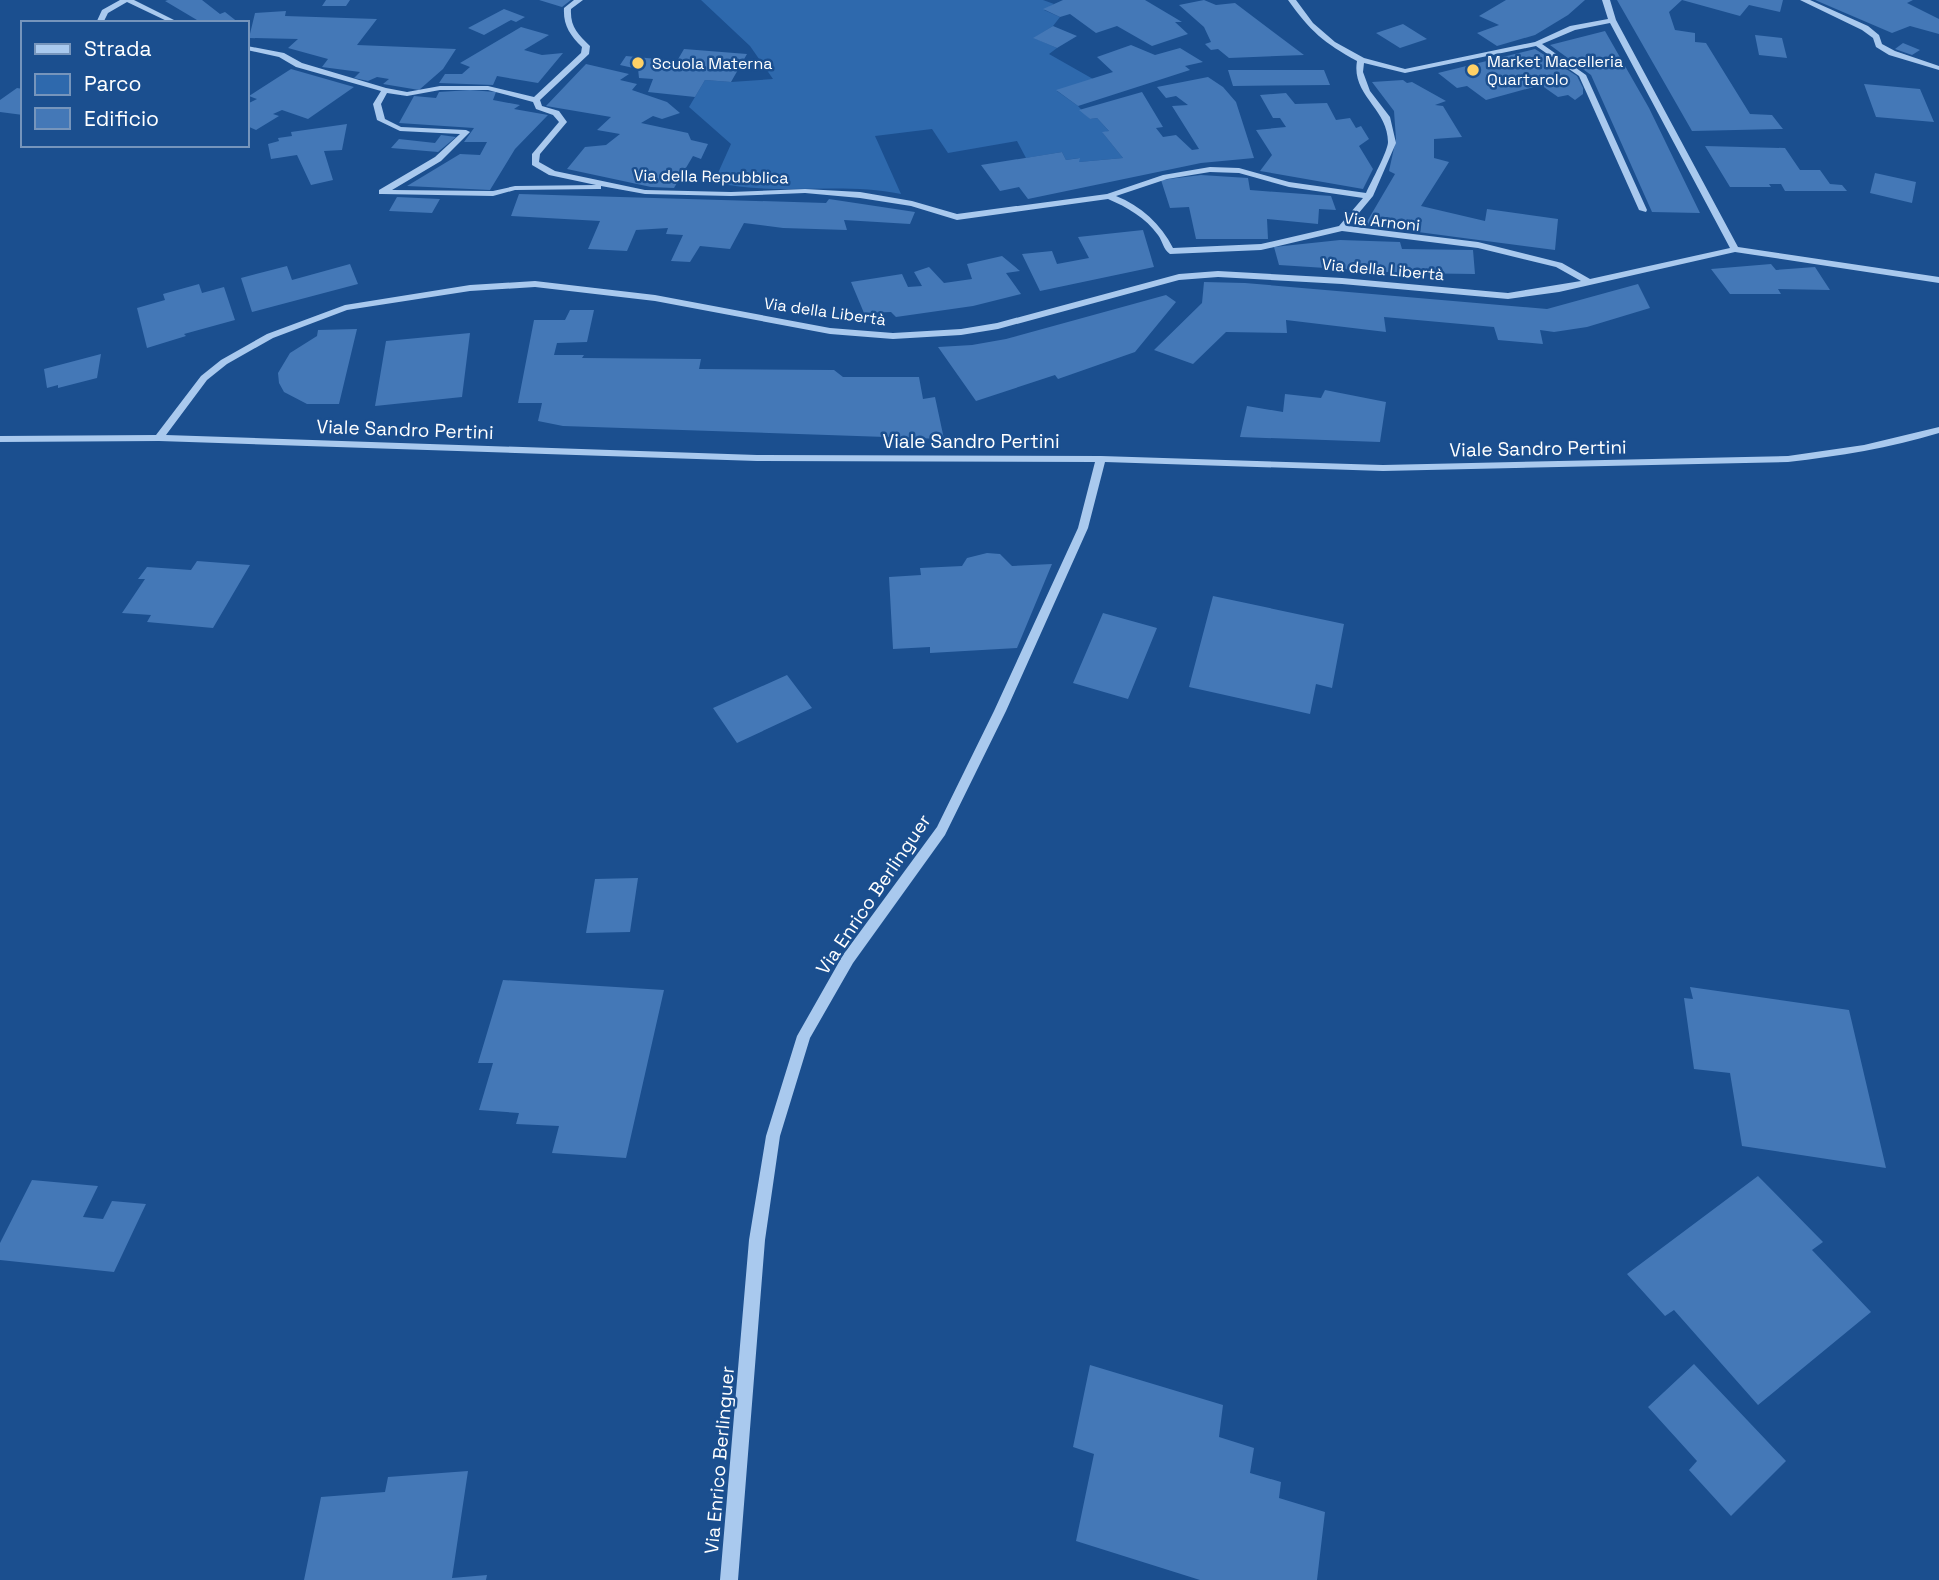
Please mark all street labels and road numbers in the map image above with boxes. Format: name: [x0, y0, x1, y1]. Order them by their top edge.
street label: Via della Repubblica: [633, 165, 789, 188]
street label: Via Arnoni: [1343, 207, 1421, 236]
street label: Via della Libertà: [1321, 254, 1445, 285]
street label: Via della Libertà: [763, 293, 887, 330]
street label: Viale Sandro Pertini: [316, 414, 494, 445]
street label: Viale Sandro Pertini: [882, 429, 1060, 454]
street label: Viale Sandro Pertini: [1449, 434, 1627, 463]
street label: Via Enrico Berlinguer: [810, 809, 936, 979]
street label: Via Enrico Berlinguer: [699, 1365, 740, 1555]

